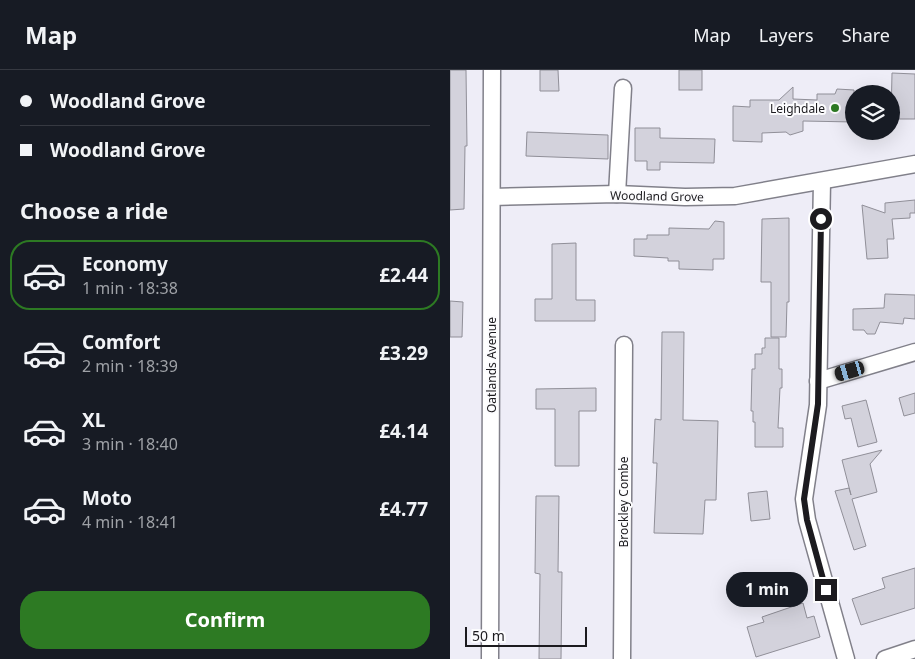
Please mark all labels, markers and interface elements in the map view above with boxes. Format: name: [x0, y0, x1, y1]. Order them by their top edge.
text: Map: [25, 18, 77, 51]
text: Map: [693, 23, 731, 47]
text: Layers: [759, 23, 814, 47]
text: Share: [842, 23, 890, 47]
map controls: [845, 85, 900, 140]
button: layers: [845, 85, 900, 140]
text: Woodland Grove: [50, 88, 206, 114]
place label: Leighdale: [770, 100, 825, 117]
marker: Leighdale: [829, 102, 841, 114]
text: Woodland Grove: [50, 137, 206, 163]
street label: Woodland Grove: [610, 187, 704, 205]
text: Choose a ride: [20, 195, 168, 225]
route start: [810, 208, 832, 230]
text: Economy: [82, 251, 168, 277]
icon: car: [22, 253, 67, 298]
text: £2.44: [379, 262, 428, 288]
text: 1 min · 18:38: [82, 277, 178, 299]
street label: Oatlands Avenue: [483, 317, 500, 413]
text: Comfort: [82, 329, 161, 355]
icon: car: [22, 331, 67, 376]
text: £3.29: [379, 340, 428, 366]
text: 2 min · 18:39: [82, 355, 178, 377]
car: [833, 360, 866, 382]
text: XL: [82, 407, 105, 433]
icon: car: [22, 409, 67, 454]
text: £4.14: [379, 418, 428, 444]
text: 3 min · 18:40: [82, 433, 178, 455]
street label: Brockley Combe: [615, 456, 632, 548]
text: Moto: [82, 485, 132, 511]
icon: car: [22, 487, 67, 532]
text: £4.77: [379, 496, 428, 522]
text: 4 min · 18:41: [82, 511, 178, 533]
callout: 1 min: [726, 572, 808, 608]
text: 1 min: [745, 578, 789, 600]
route end: [815, 579, 837, 601]
button: Confirm: [20, 591, 430, 649]
scale bar: [465, 624, 588, 647]
text: 50 m: [472, 626, 505, 645]

